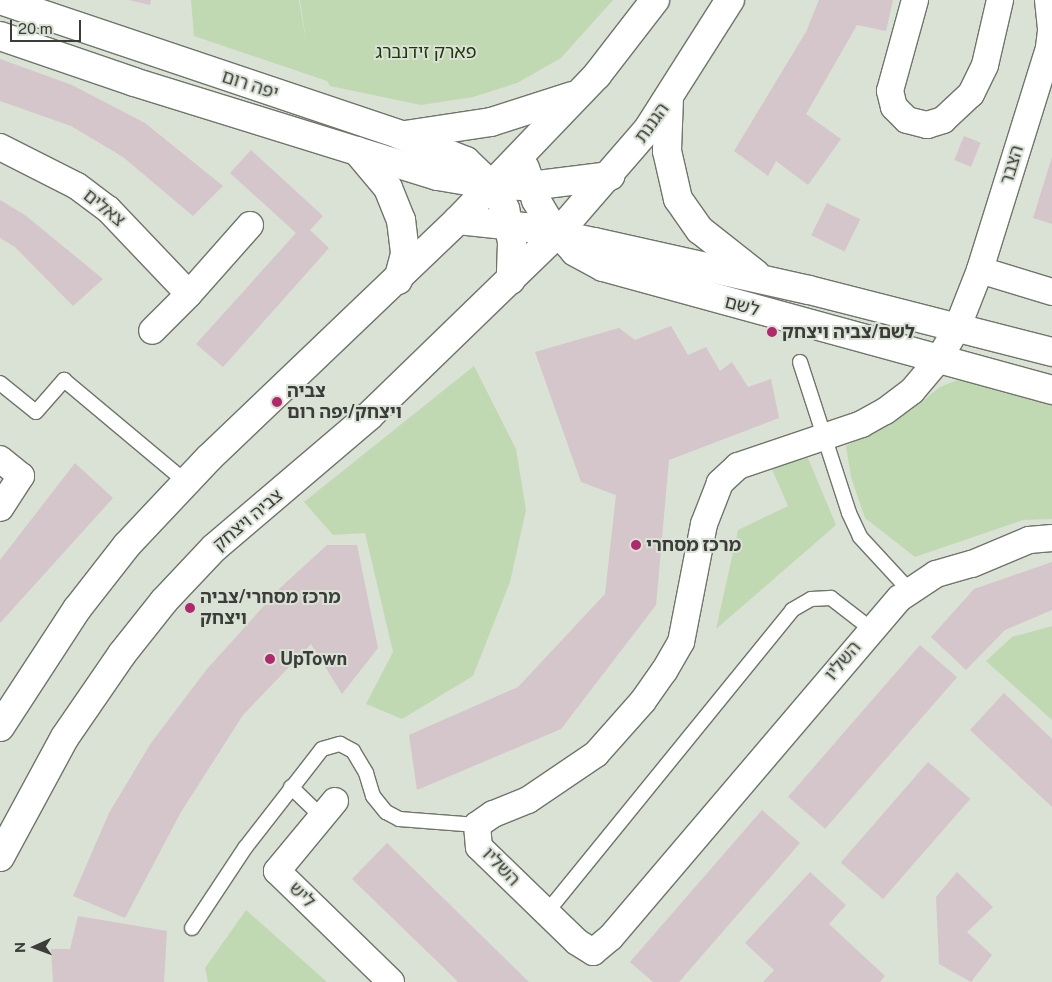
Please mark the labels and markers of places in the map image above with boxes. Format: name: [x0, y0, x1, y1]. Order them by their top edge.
place label: לשם/צביה ויצחק: [782, 321, 915, 343]
marker: לשם/צביה ויצחק: [766, 326, 778, 338]
place label: צביה ויצחק/יפה רום: [287, 381, 402, 424]
marker: צביה ויצחק/יפה רום: [271, 396, 283, 408]
place label: מרכז מסחרי: [646, 534, 741, 556]
marker: מרכז מסחרי: [630, 539, 642, 551]
place label: מרכז מסחרי/צביה ויצחק: [200, 587, 341, 630]
marker: מרכז מסחרי/צביה ויצחק: [184, 602, 196, 614]
place label: UpTown: [280, 648, 347, 670]
marker: UpTown: [264, 653, 276, 665]

